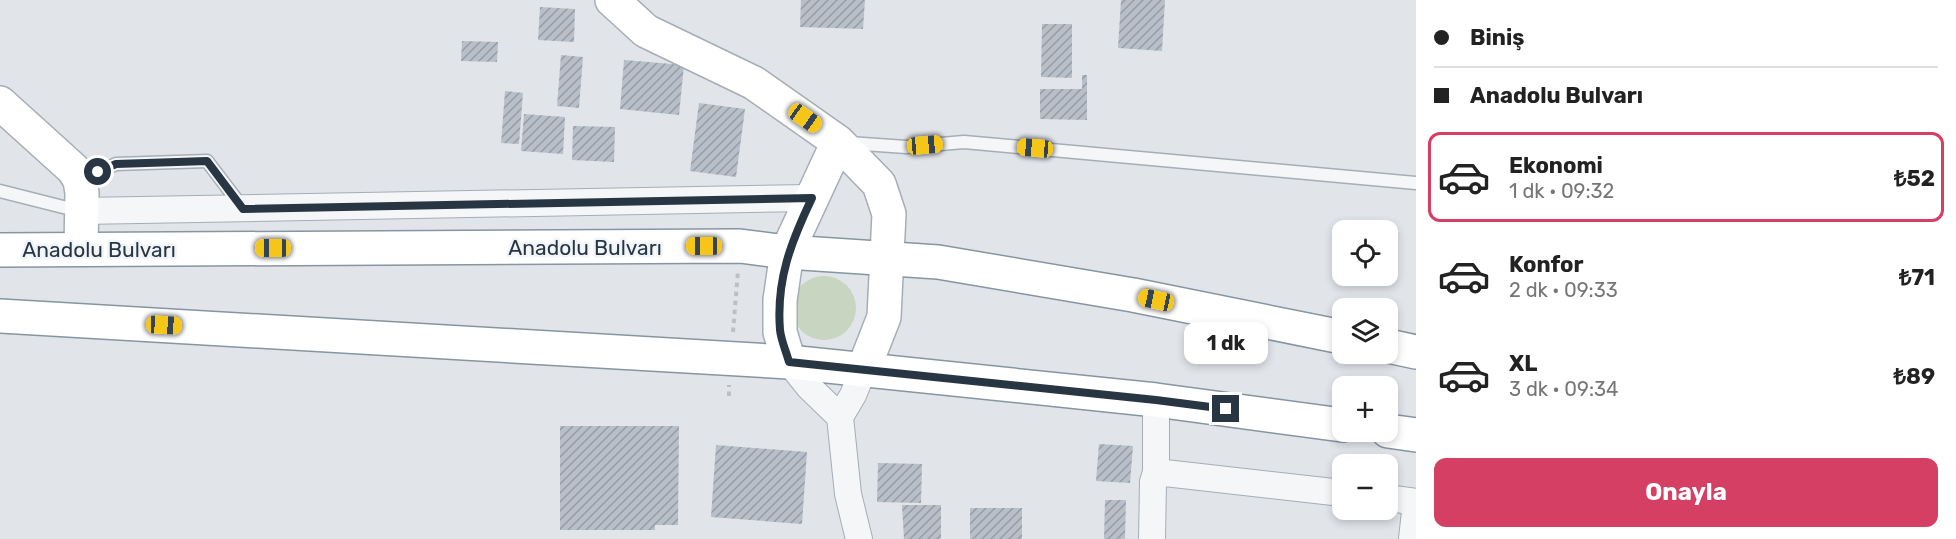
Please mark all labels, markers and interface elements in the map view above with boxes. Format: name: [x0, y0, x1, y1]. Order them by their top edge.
text: Biniş: [1470, 24, 1524, 51]
text: Anadolu Bulvarı: [1470, 82, 1643, 109]
car: [785, 100, 825, 136]
car: [906, 134, 944, 156]
car: [1016, 137, 1054, 159]
icon: car: [1437, 150, 1491, 204]
text: Ekonomi: [1509, 152, 1603, 179]
route start: [84, 158, 111, 185]
text: ₺52: [1894, 165, 1935, 192]
text: 1 dk · 09:32: [1509, 179, 1614, 203]
map controls: [1332, 220, 1398, 520]
button: locate: [1332, 220, 1398, 286]
street label: Anadolu Bulvarı: [508, 235, 662, 260]
street label: Anadolu Bulvarı: [22, 237, 176, 262]
car: [686, 237, 722, 255]
car: [255, 239, 291, 257]
icon: car: [1437, 249, 1491, 303]
text: Konfor: [1509, 251, 1583, 278]
text: ₺71: [1899, 264, 1935, 291]
text: 2 dk · 09:33: [1509, 278, 1618, 302]
car: [1137, 287, 1175, 313]
button: layers: [1332, 298, 1398, 364]
car: [146, 315, 182, 335]
callout: 1 dk: [1184, 322, 1268, 364]
text: 1 dk: [1207, 331, 1245, 355]
icon: car: [1437, 348, 1491, 402]
text: XL: [1509, 350, 1537, 377]
text: ₺89: [1893, 363, 1935, 390]
button: +: [1332, 376, 1398, 442]
text: 3 dk · 09:34: [1509, 377, 1618, 401]
route end: [1212, 395, 1239, 422]
button: −: [1332, 454, 1398, 520]
button: Onayla: [1434, 458, 1938, 527]

